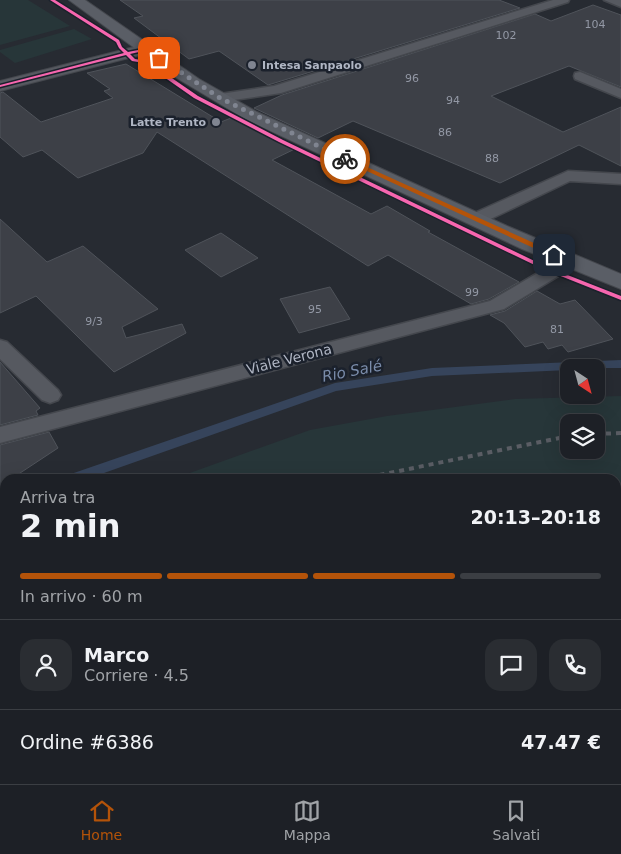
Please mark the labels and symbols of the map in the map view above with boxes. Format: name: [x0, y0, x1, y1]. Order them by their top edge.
house number: 104: [585, 18, 606, 31]
house number: 102: [496, 29, 517, 42]
pin: [138, 37, 180, 79]
marker: Intesa Sanpaolo: [246, 59, 258, 71]
place label: Intesa Sanpaolo: [262, 59, 362, 72]
house number: 96: [405, 72, 419, 85]
house number: 94: [446, 94, 460, 107]
place label: Latte Trento: [130, 116, 206, 129]
marker: Latte Trento: [210, 116, 222, 128]
house number: 86: [438, 126, 452, 139]
courier: [320, 134, 370, 184]
house number: 88: [485, 152, 499, 165]
pin: [533, 234, 575, 276]
house number: 99: [465, 286, 479, 299]
house number: 95: [308, 303, 322, 316]
house number: 9/3: [85, 315, 103, 328]
house number: 81: [550, 323, 564, 336]
street label: Viale Verona: [245, 341, 333, 377]
water label: Rio Salé: [321, 356, 383, 386]
north arrow: [560, 359, 605, 404]

